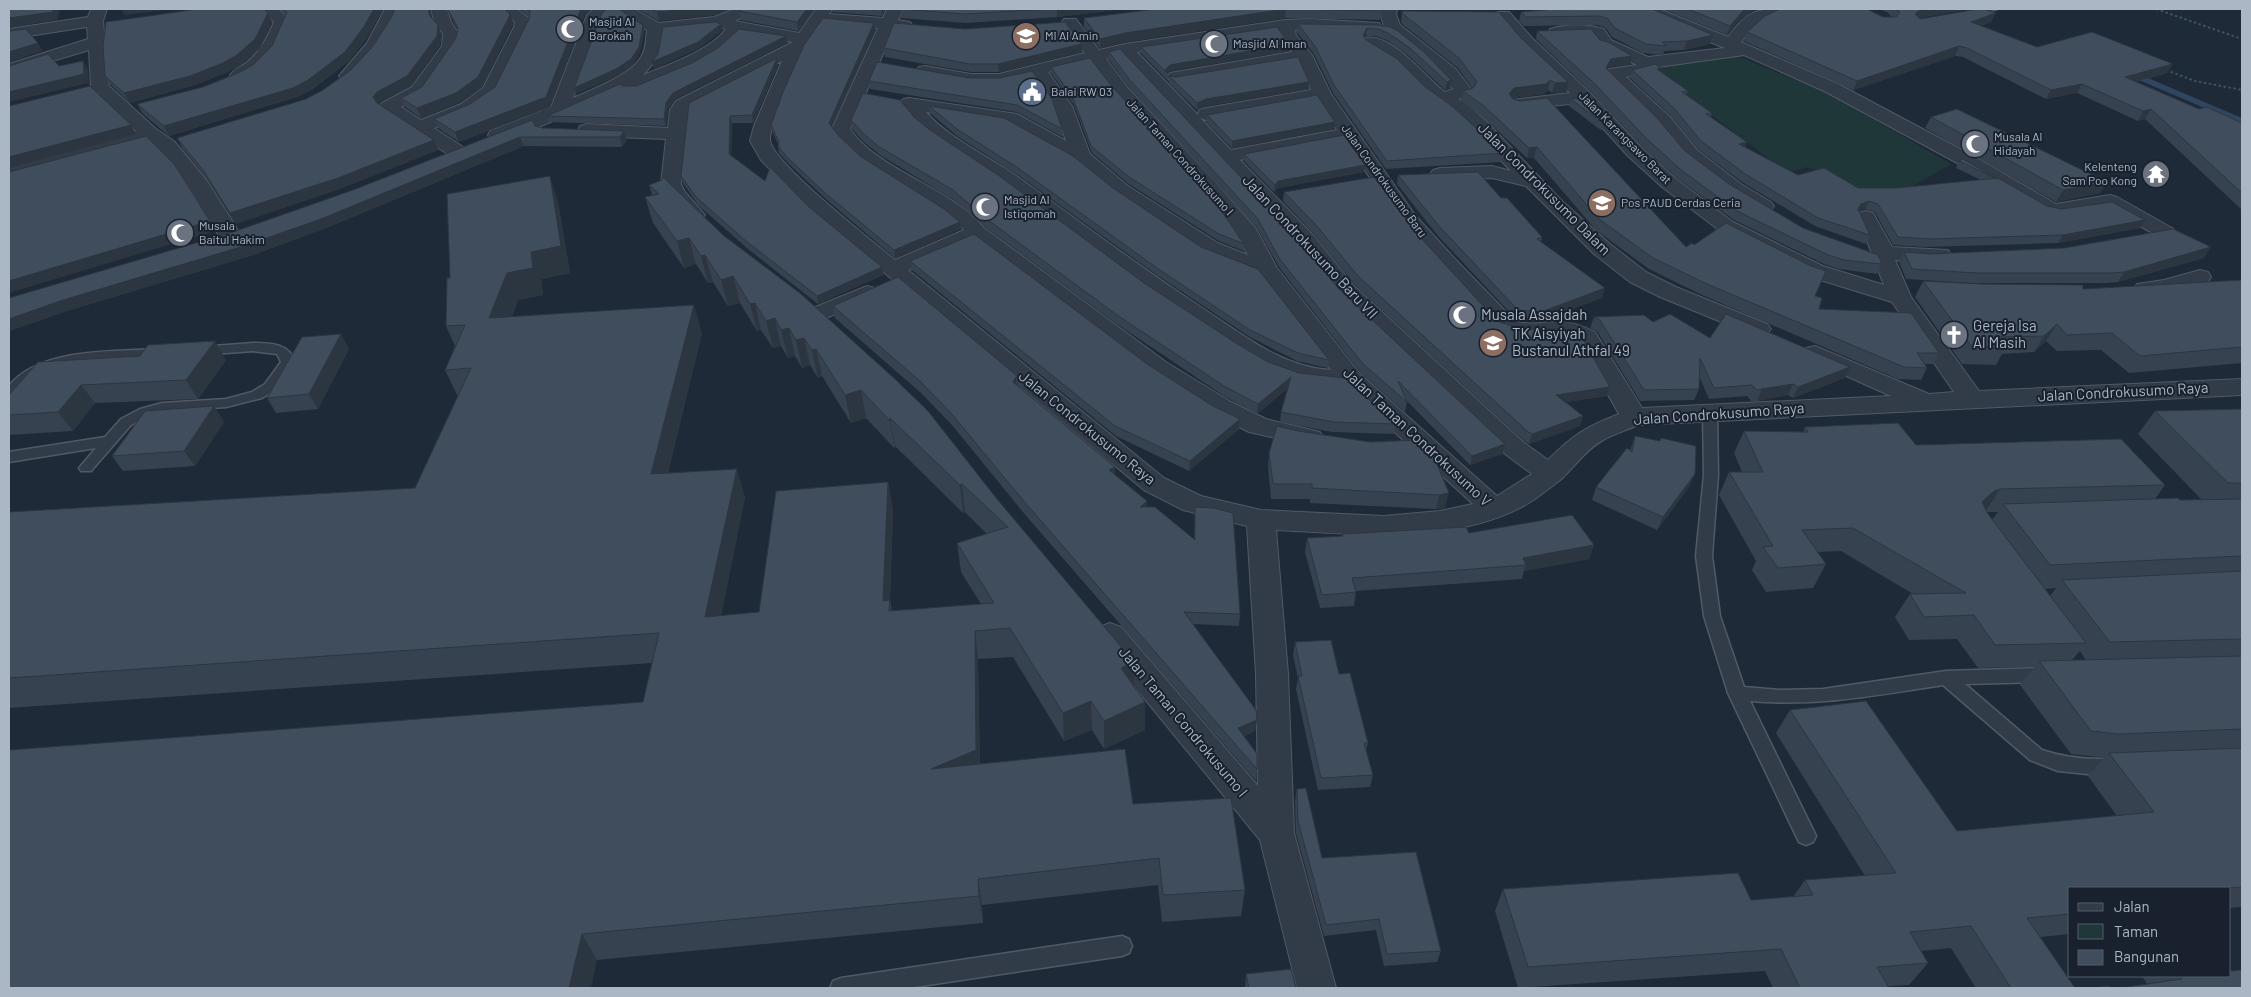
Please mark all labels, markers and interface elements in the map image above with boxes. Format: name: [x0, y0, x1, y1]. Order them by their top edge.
mosque icon: Masjid Al Barokah: [555, 14, 585, 44]
place label: Masjid Al Barokah: [589, 14, 634, 42]
school or university icon: MI Al Amin: [1011, 21, 1041, 51]
place label: MI Al Amin: [1045, 28, 1098, 42]
mosque icon: Masjid Al Iman: [1199, 29, 1229, 59]
place label: Masjid Al Iman: [1233, 36, 1307, 50]
public building icon: Balai RW 03: [1017, 77, 1047, 107]
place label: Balai RW 03: [1051, 84, 1112, 98]
street label: Jalan Karangsawo Barat: [1577, 88, 1675, 186]
street label: Jalan Taman Condrokusumo I: [1124, 95, 1237, 218]
street label: Jalan Condrokusumo Dalam: [1475, 118, 1615, 258]
street label: Jalan Condrokusumo Baru: [1339, 121, 1431, 240]
mosque icon: Musala Al Hidayah: [1960, 129, 1990, 159]
place label: Musala Al Hidayah: [1994, 129, 2042, 157]
place label: Kelenteng Sam Poo Kong: [2063, 159, 2137, 187]
temple icon: Kelenteng Sam Poo Kong: [2141, 159, 2171, 189]
street label: Jalan Condrokusumo Baru VII: [1239, 171, 1382, 322]
school or university icon: Pos PAUD Cerdas Ceria: [1587, 188, 1617, 218]
mosque icon: Masjid Al Istiqomah: [970, 192, 1000, 222]
place label: Masjid Al Istiqomah: [1004, 192, 1056, 220]
place label: Pos PAUD Cerdas Ceria: [1621, 195, 1740, 209]
mosque icon: Musala Baitul Hakim: [165, 218, 195, 248]
place label: Musala Baitul Hakim: [199, 218, 265, 246]
mosque icon: Musala Assajdah: [1447, 300, 1477, 330]
place label: Musala Assajdah: [1481, 305, 1587, 323]
place label: Gereja Isa Al Masih: [1973, 316, 2037, 351]
church icon: Gereja Isa Al Masih: [1939, 320, 1969, 350]
place label: TK Aisyiyah Bustanul Athfal 49: [1512, 324, 1630, 359]
school or university icon: TK Aisyiyah Bustanul Athfal 49: [1478, 328, 1508, 358]
street label: Jalan Taman Condrokusumo V: [1340, 363, 1496, 510]
street label: Jalan Condrokusumo Raya: [1016, 366, 1160, 488]
street label: Jalan Condrokusumo Raya: [2037, 378, 2209, 404]
street label: Jalan Condrokusumo Raya: [1633, 398, 1805, 428]
street label: Jalan Taman Condrokusumo I: [1116, 642, 1252, 800]
legend: [2068, 887, 2231, 977]
text: Jalan: [2114, 897, 2150, 915]
text: Taman: [2114, 922, 2158, 940]
text: Bangunan: [2114, 947, 2179, 965]

